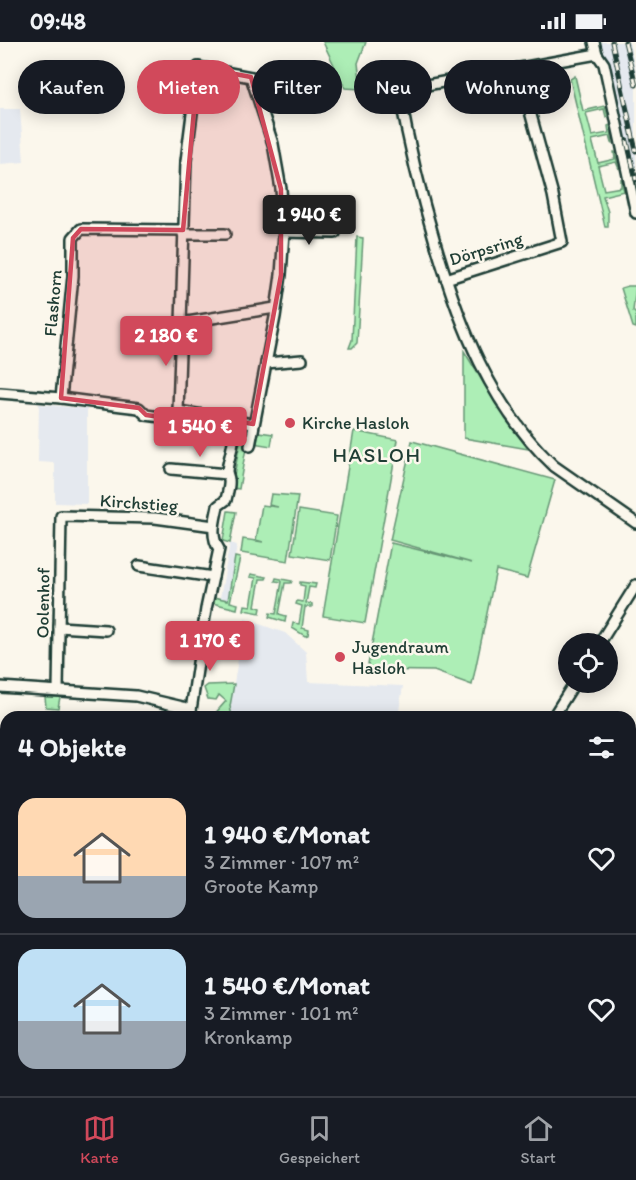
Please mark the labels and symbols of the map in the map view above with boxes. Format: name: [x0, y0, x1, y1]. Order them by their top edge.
pin: 1 940 €: [254, 195, 364, 246]
street label: Dörpsring: [447, 227, 526, 271]
street label: Flashorn: [39, 268, 67, 337]
pin: 2 180 €: [111, 316, 221, 367]
pin: 1 540 €: [145, 407, 255, 458]
place label: Kirche Hasloh: [302, 412, 410, 434]
marker: Kirche Hasloh: [283, 416, 297, 430]
district label: HASLOH: [333, 442, 421, 467]
street label: Kirchstieg: [99, 489, 180, 517]
street label: Oolenhof: [31, 567, 55, 639]
pin: 1 170 €: [155, 621, 265, 672]
place label: Jugendraum Hasloh: [352, 636, 449, 679]
marker: Jugendraum Hasloh: [333, 650, 347, 664]

